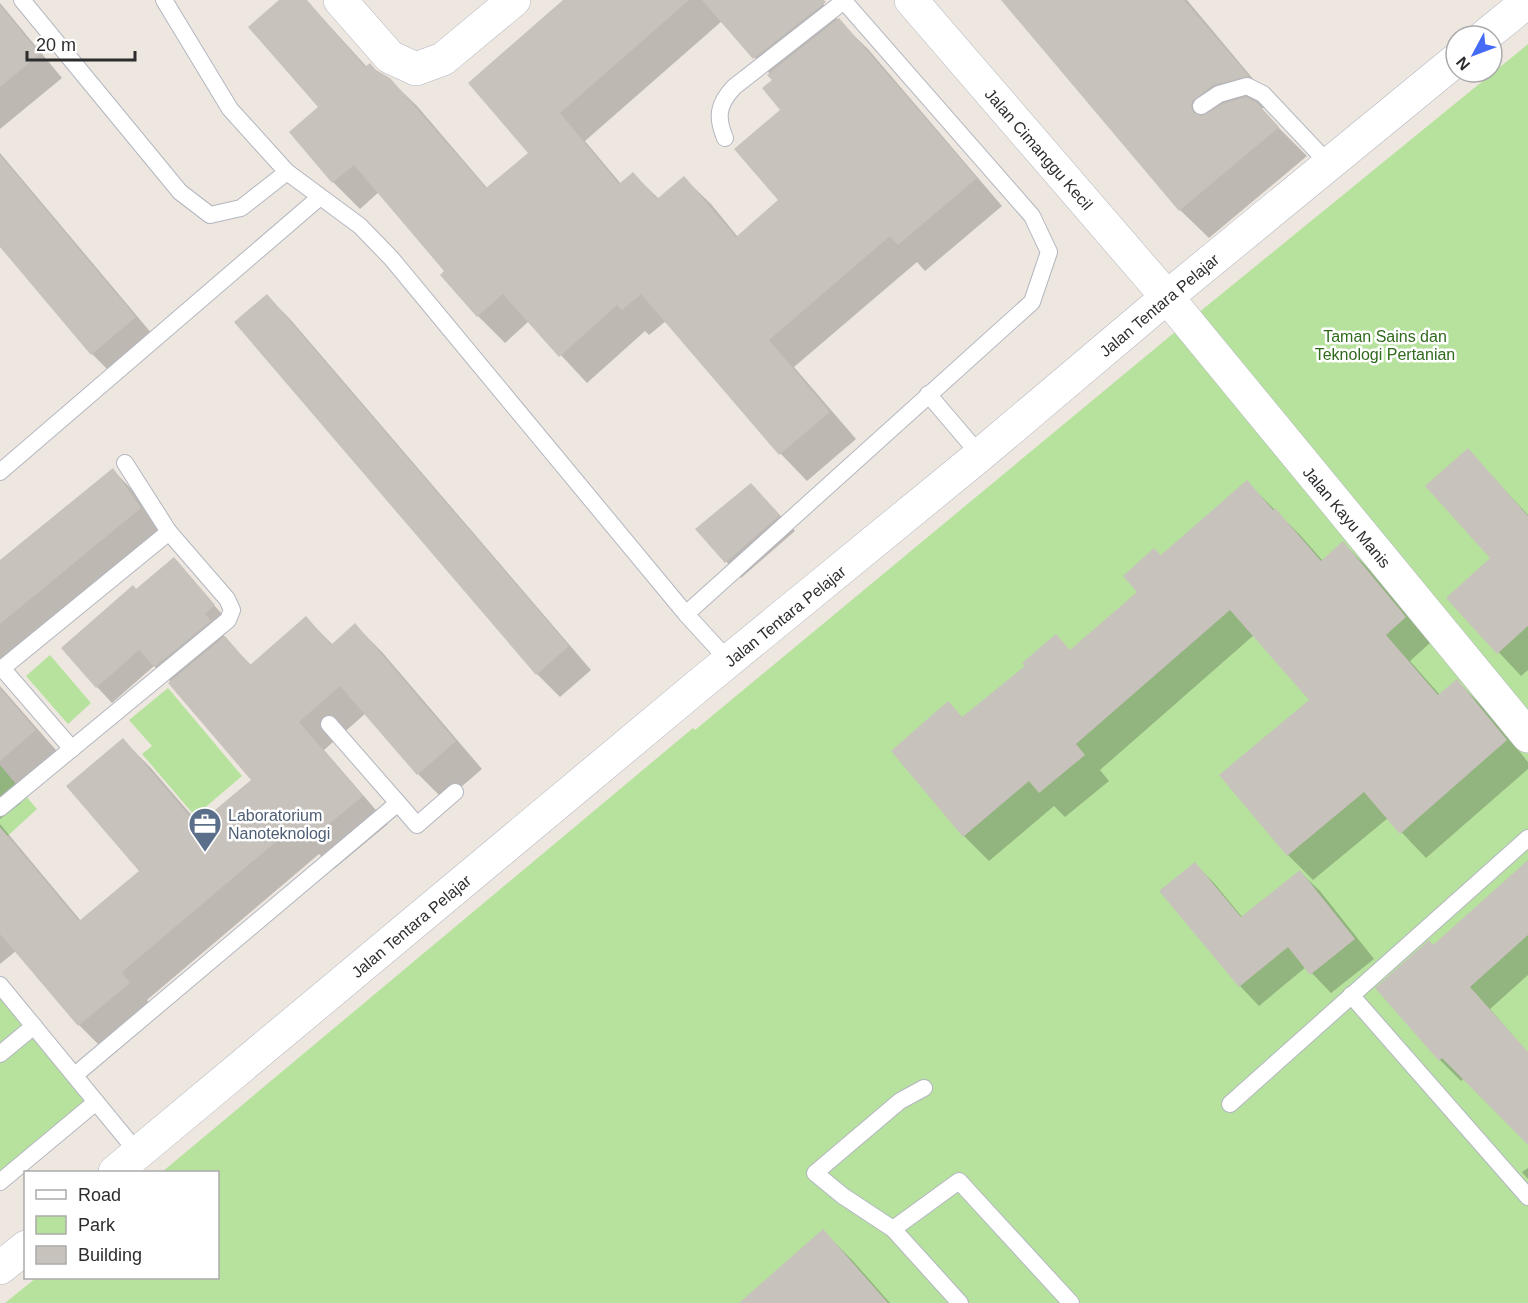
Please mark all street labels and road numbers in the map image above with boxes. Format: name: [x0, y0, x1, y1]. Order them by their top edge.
street label: Jalan Cimanggu Kecil: [981, 85, 1096, 213]
street label: Jalan Tentara Pelajar: [1096, 250, 1223, 360]
street label: Jalan Kayu Manis: [1300, 463, 1394, 571]
street label: Jalan Tentara Pelajar: [722, 562, 849, 670]
street label: Jalan Tentara Pelajar: [348, 871, 475, 981]

